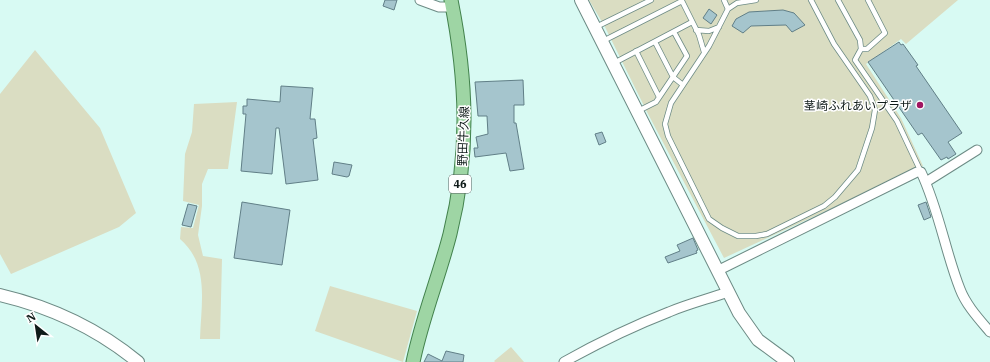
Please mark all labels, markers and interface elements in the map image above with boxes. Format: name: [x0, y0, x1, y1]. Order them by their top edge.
place label: 茎崎ふれあいプラザ: [804, 98, 912, 113]
marker: 茎崎ふれあいプラザ: [915, 100, 925, 110]
street label: 野田牛久線: [454, 106, 472, 166]
road number: 46: [449, 175, 471, 193]
north arrow: [16, 306, 56, 346]
text: N: [24, 309, 39, 326]

